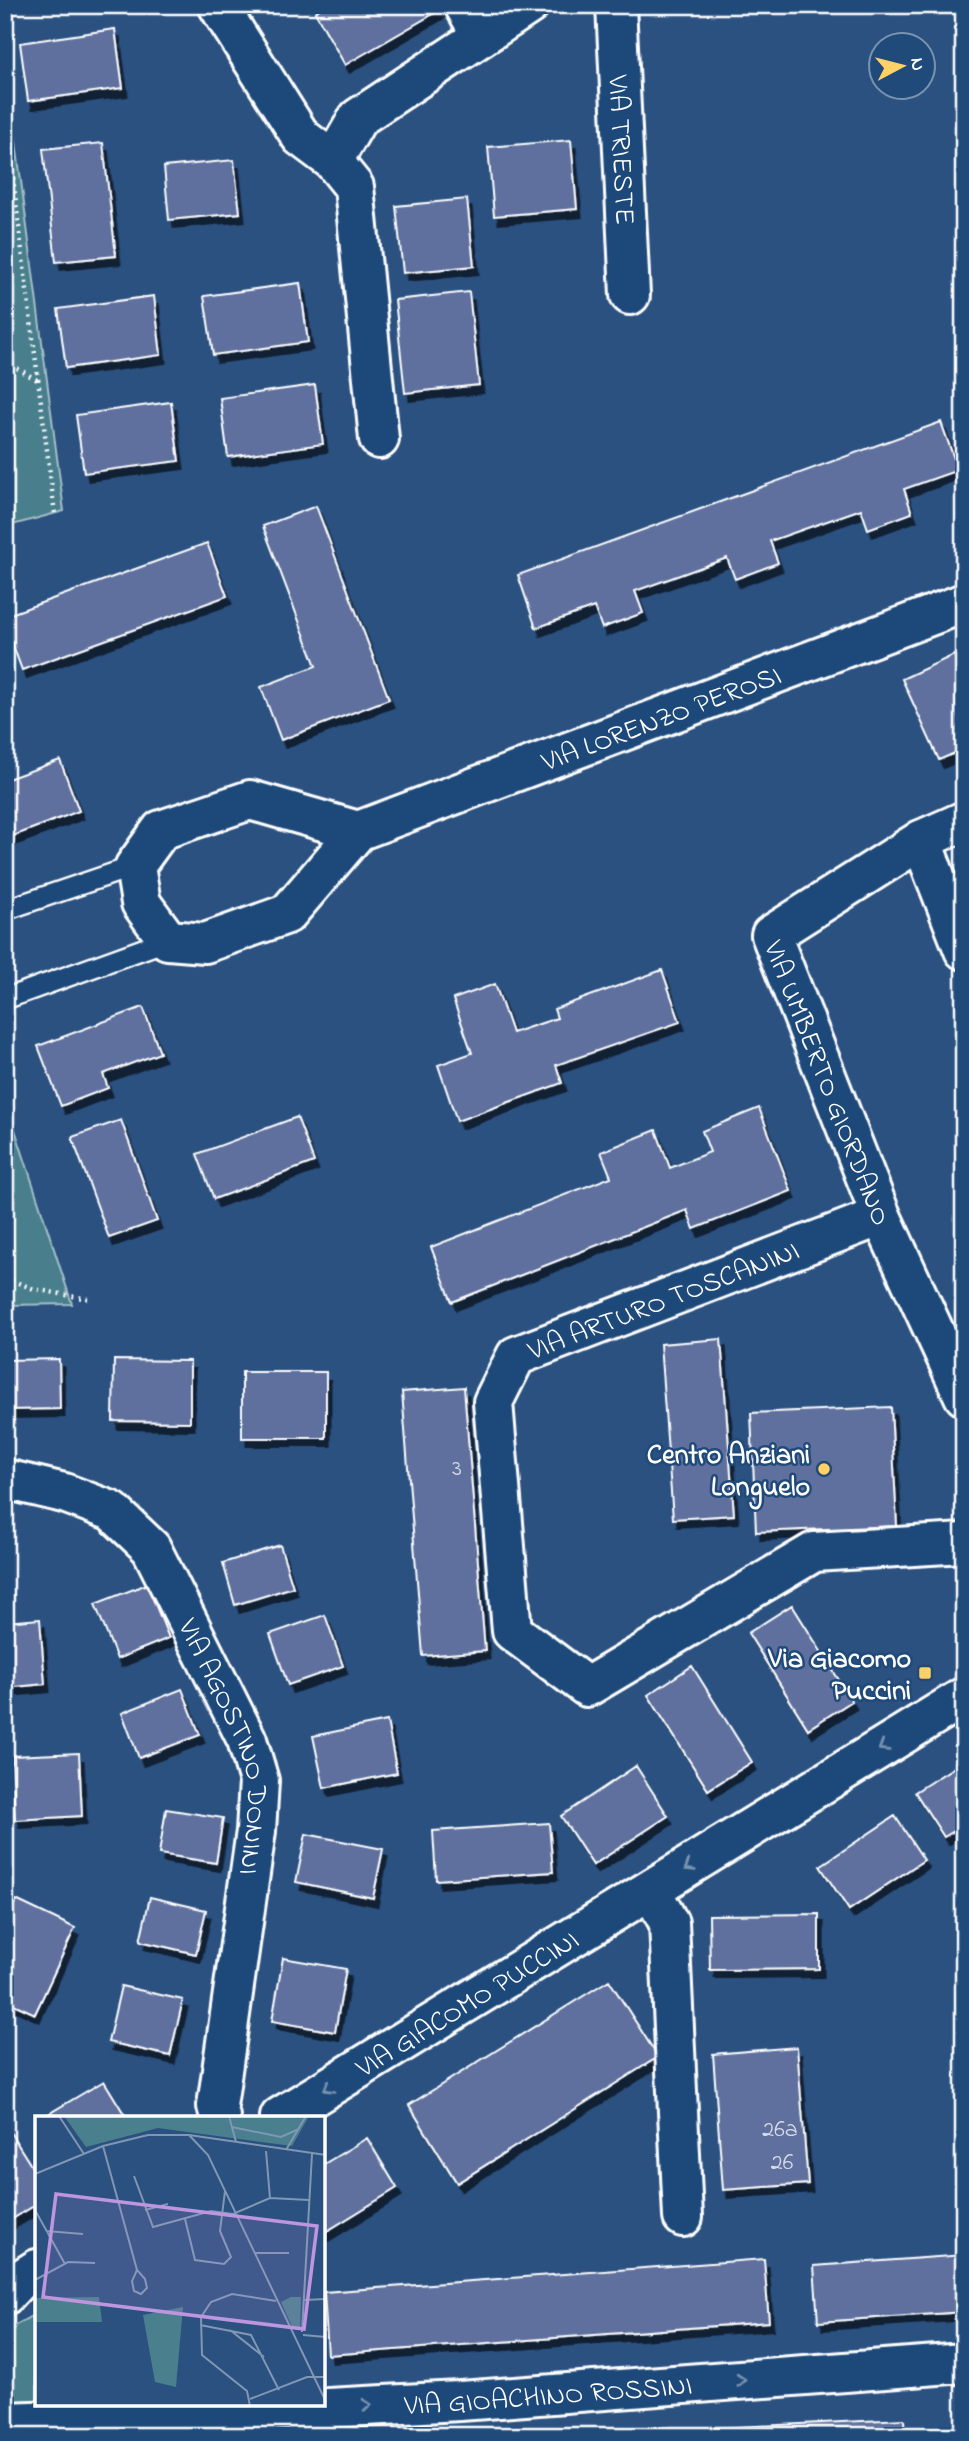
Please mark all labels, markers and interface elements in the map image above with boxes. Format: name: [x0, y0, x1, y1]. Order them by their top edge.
north arrow: [867, 32, 937, 102]
text: N: [902, 56, 931, 72]
street label: VIA TRIESTE: [595, 73, 644, 226]
street label: VIA LORENZO PEROSI: [536, 657, 788, 784]
street label: VIA UMBERTO GIORDANO: [751, 934, 900, 1232]
street label: VIA ARTURO TOSCANINI: [522, 1232, 806, 1373]
place label: Centro Anziani Longuelo: [647, 1436, 810, 1510]
house number: 3: [452, 1452, 462, 1487]
marker: Centro Anziani Longuelo: [816, 1461, 832, 1477]
street label: VIA AGOSTINO DONINI: [165, 1612, 276, 1877]
place label: Via Giacomo Puccini: [767, 1640, 911, 1713]
marker: Via Giacomo Puccini: [917, 1665, 933, 1681]
one-way arrow: [877, 1739, 890, 1752]
one-way arrow: [684, 1858, 697, 1871]
street label: VIA GIACOMO PUCCINI: [348, 1921, 588, 2090]
one-way arrow: [323, 2080, 336, 2093]
house number: 26a: [762, 2113, 798, 2148]
inset map: [35, 2116, 326, 2406]
house number: 26: [771, 2146, 794, 2181]
street label: VIA GIOACHINO ROSSINI: [402, 2367, 694, 2428]
one-way arrow: [735, 2372, 746, 2387]
one-way arrow: [362, 2398, 373, 2413]

